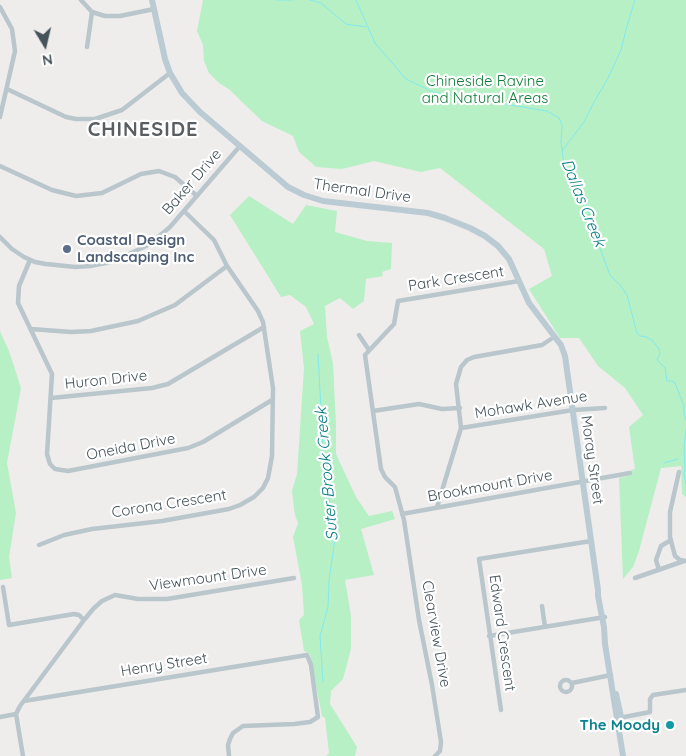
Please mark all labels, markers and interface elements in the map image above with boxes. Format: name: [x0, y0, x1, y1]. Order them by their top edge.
north arrow: [20, 20, 70, 70]
text: N: [41, 50, 54, 70]
park label: Chineside Ravine and Natural Areas: [422, 72, 548, 107]
district label: CHINESIDE: [87, 118, 199, 142]
street label: Baker Drive: [159, 146, 225, 218]
water label: Dallas Creek: [557, 156, 609, 250]
street label: Thermal Drive: [312, 175, 412, 207]
place label: Coastal Design Landscaping Inc: [77, 231, 194, 266]
marker: Coastal Design Landscaping Inc: [61, 243, 73, 255]
street label: Park Crescent: [407, 263, 505, 295]
street label: Huron Drive: [64, 367, 148, 393]
street label: Mohawk Avenue: [473, 387, 589, 423]
water label: Suter Brook Creek: [312, 406, 342, 542]
street label: Moray Street: [577, 414, 607, 506]
street label: Oneida Drive: [85, 430, 177, 464]
street label: Brookmount Drive: [426, 466, 554, 506]
street label: Corona Crescent: [110, 486, 228, 522]
street label: Viewmount Drive: [148, 561, 268, 595]
street label: Edward Crescent: [485, 574, 519, 692]
street label: Clearview Drive: [418, 579, 454, 689]
street label: Henry Street: [119, 649, 209, 681]
place label: The Moody: [580, 716, 660, 734]
marker: The Moody: [664, 719, 676, 731]

